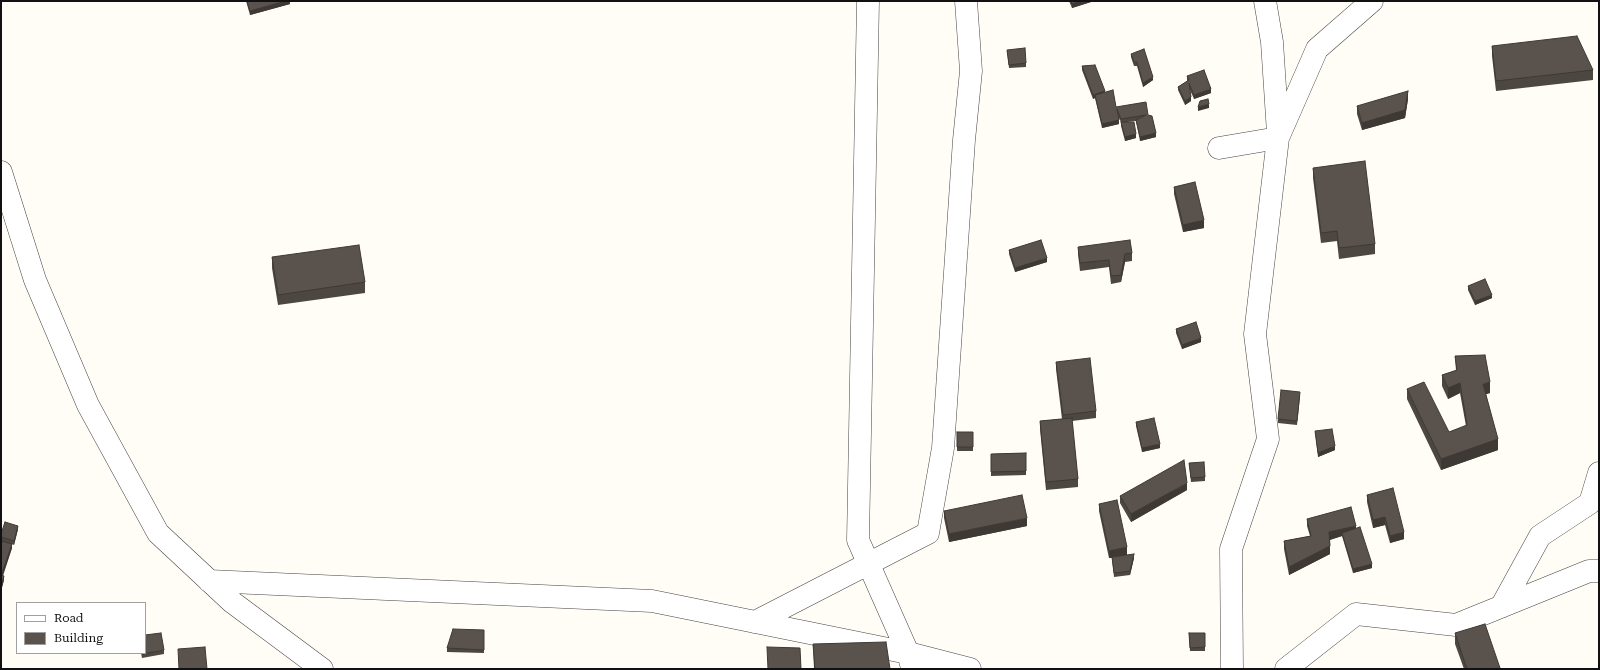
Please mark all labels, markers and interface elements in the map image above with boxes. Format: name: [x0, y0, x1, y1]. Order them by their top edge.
legend: [16, 602, 146, 654]
text: Road: [54, 611, 83, 625]
text: Building: [54, 631, 103, 645]

